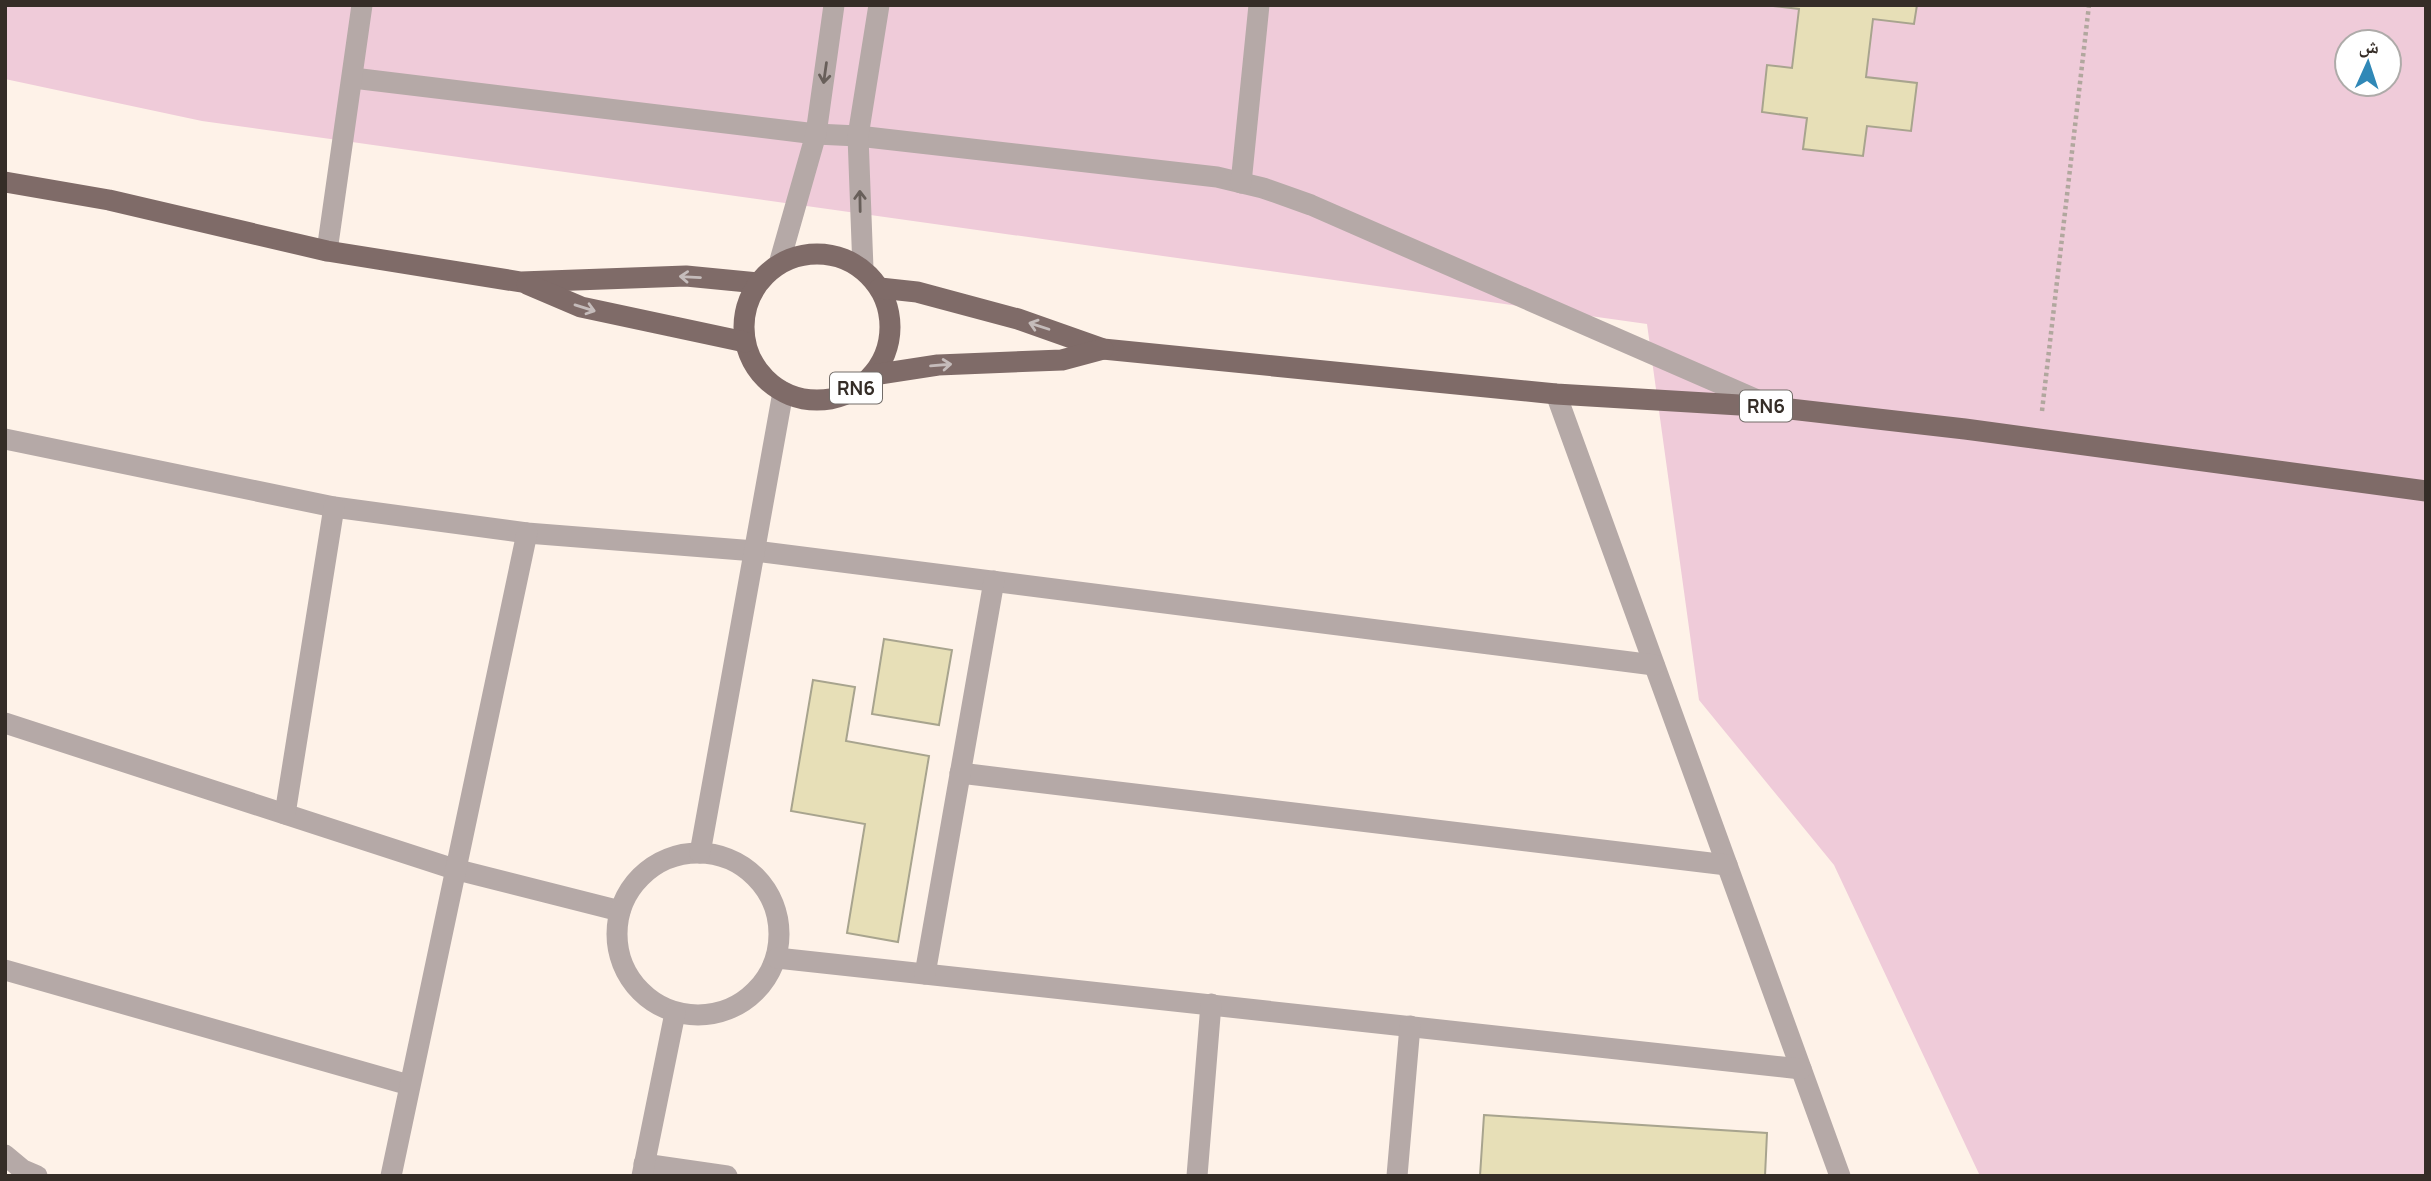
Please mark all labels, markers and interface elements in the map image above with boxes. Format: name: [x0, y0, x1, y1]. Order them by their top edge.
north arrow: [2333, 28, 2403, 98]
text: ش: [2358, 33, 2380, 60]
one-way arrow: [818, 61, 831, 84]
one-way arrow: [853, 190, 866, 213]
one-way arrow: [679, 270, 702, 283]
one-way arrow: [573, 302, 595, 315]
one-way arrow: [1028, 318, 1050, 331]
one-way arrow: [929, 358, 952, 371]
road number: RN6: [830, 372, 882, 404]
road number: RN6: [1740, 390, 1792, 422]

